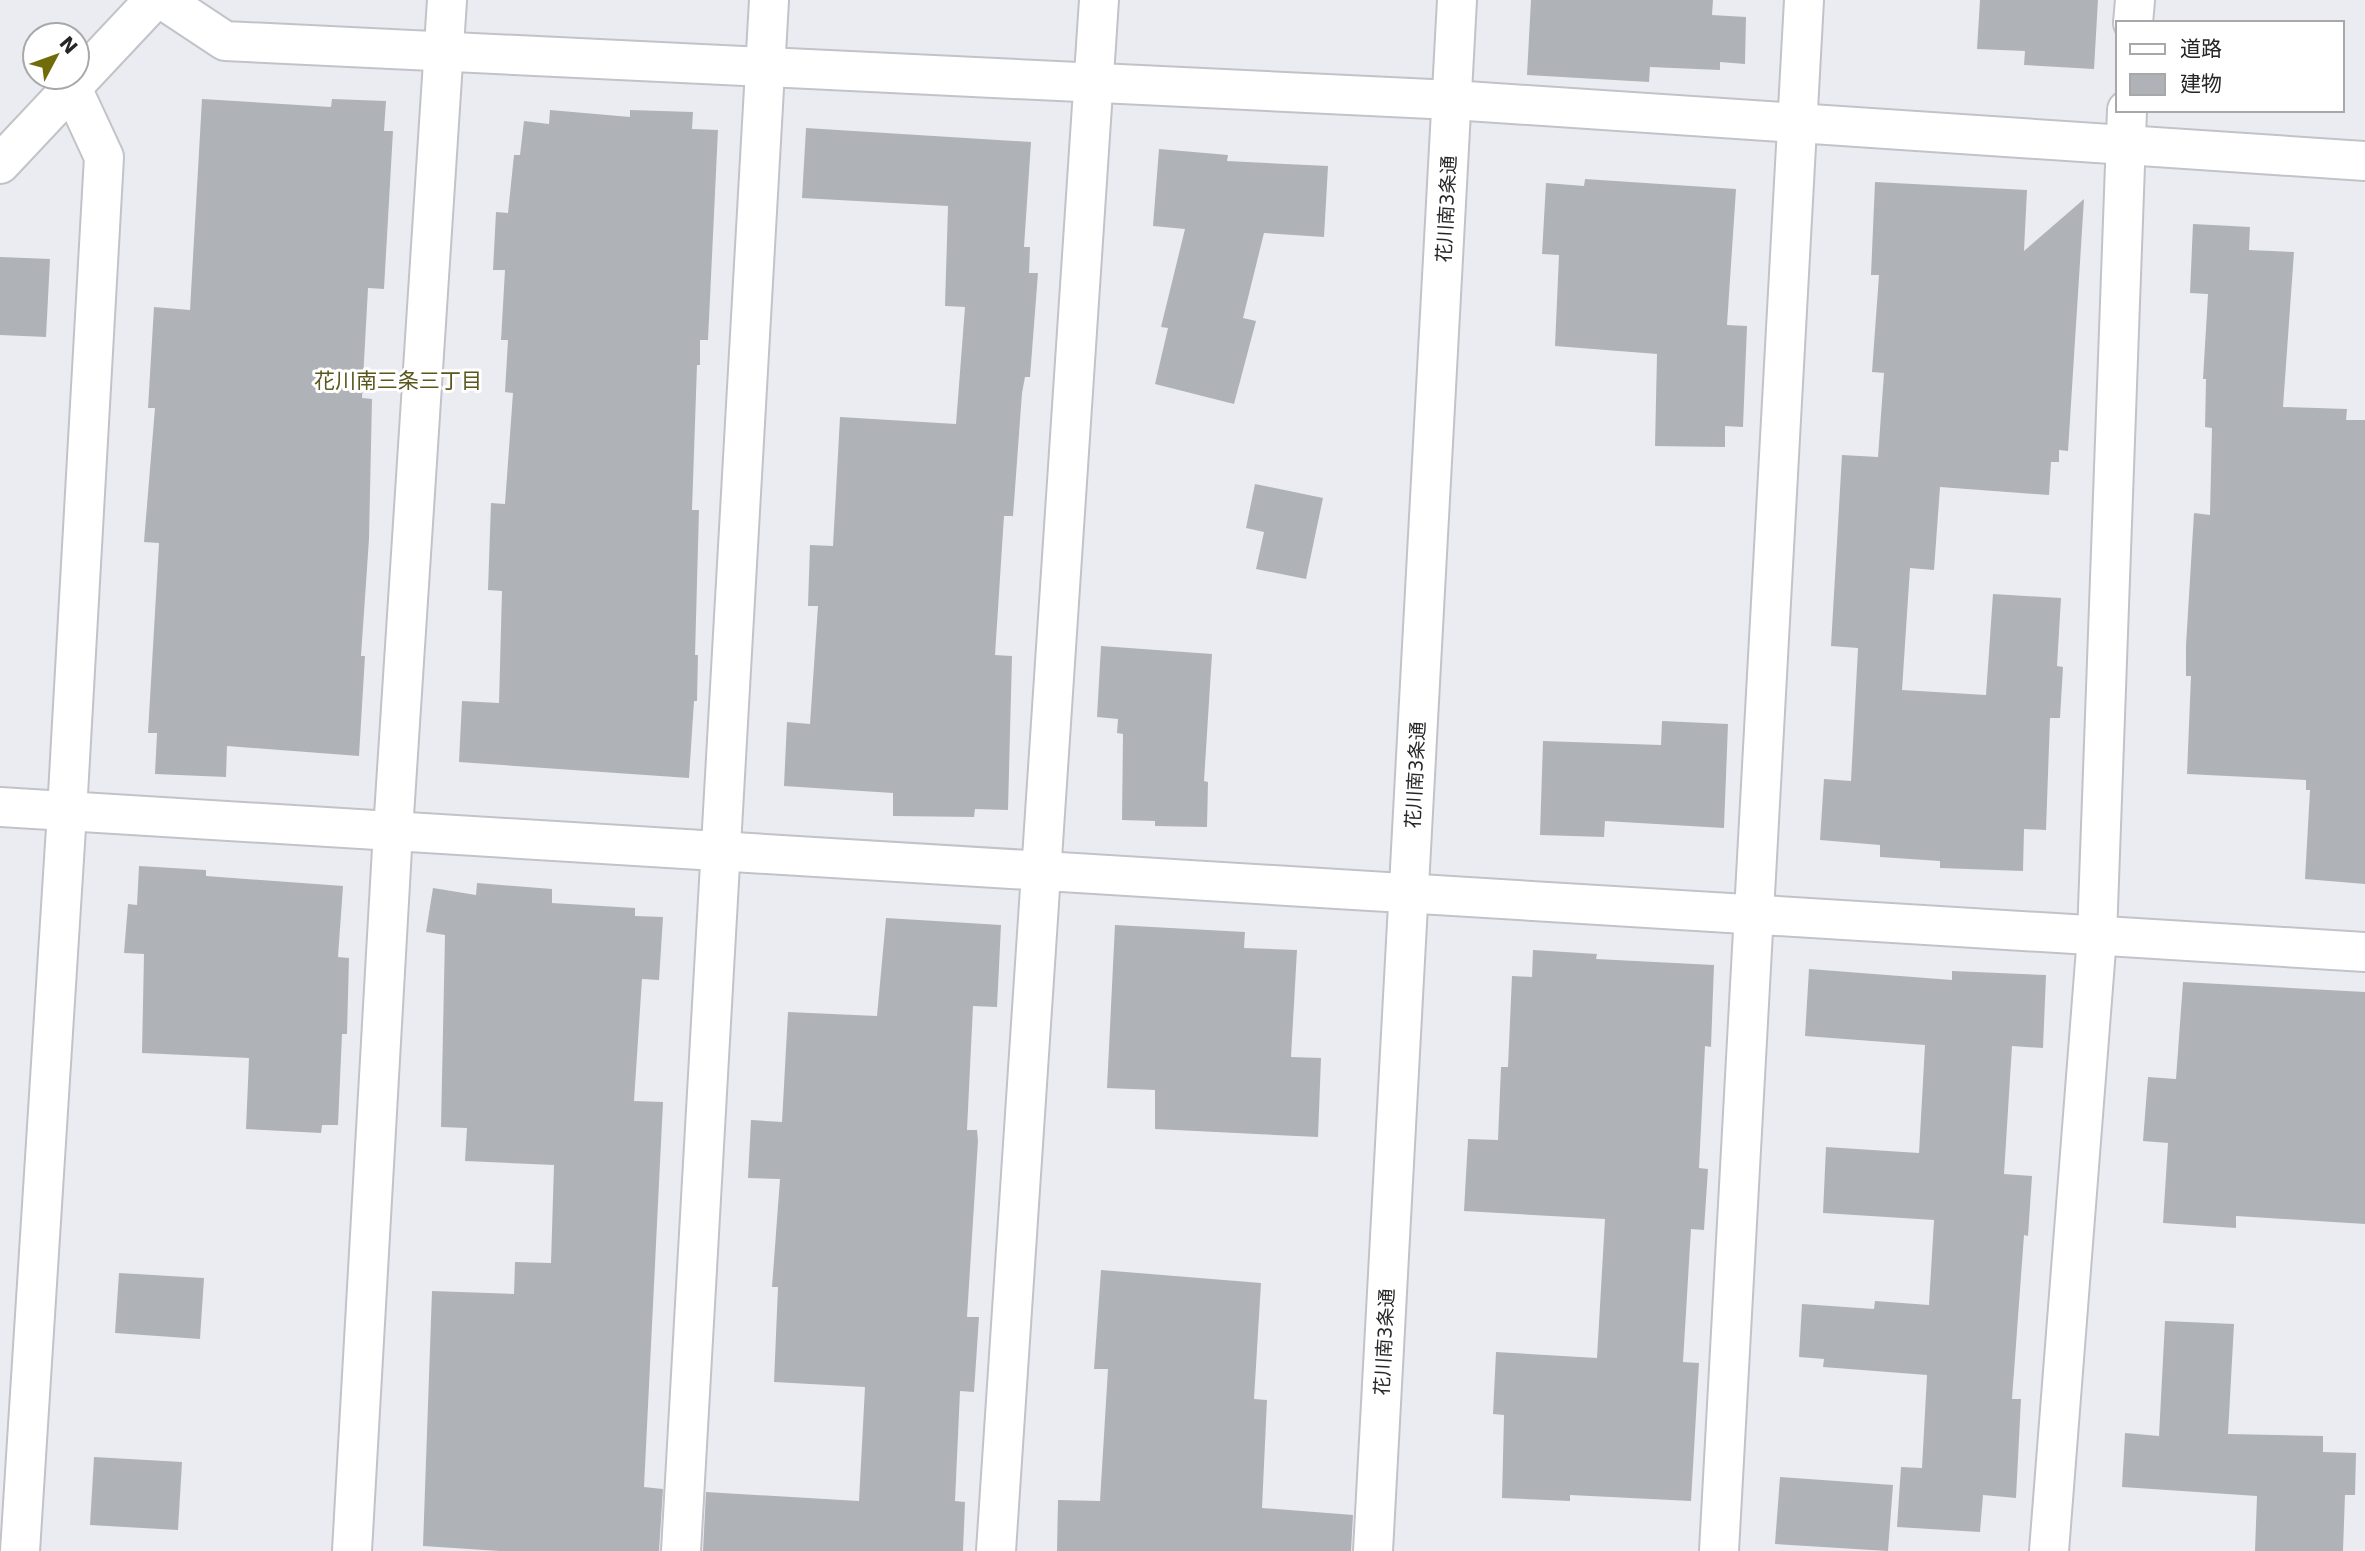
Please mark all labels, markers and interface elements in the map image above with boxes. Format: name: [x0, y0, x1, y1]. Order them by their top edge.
north arrow: [21, 21, 91, 91]
legend: [2116, 21, 2344, 112]
text: N: [55, 32, 82, 58]
text: 道路: [2180, 37, 2222, 61]
text: 建物: [2180, 72, 2222, 96]
street label: 花川南3条通: [1432, 155, 1460, 263]
district label: 花川南三条三丁目: [314, 369, 482, 393]
street label: 花川南3条通: [1401, 721, 1429, 829]
street label: 花川南3条通: [1370, 1288, 1398, 1396]

